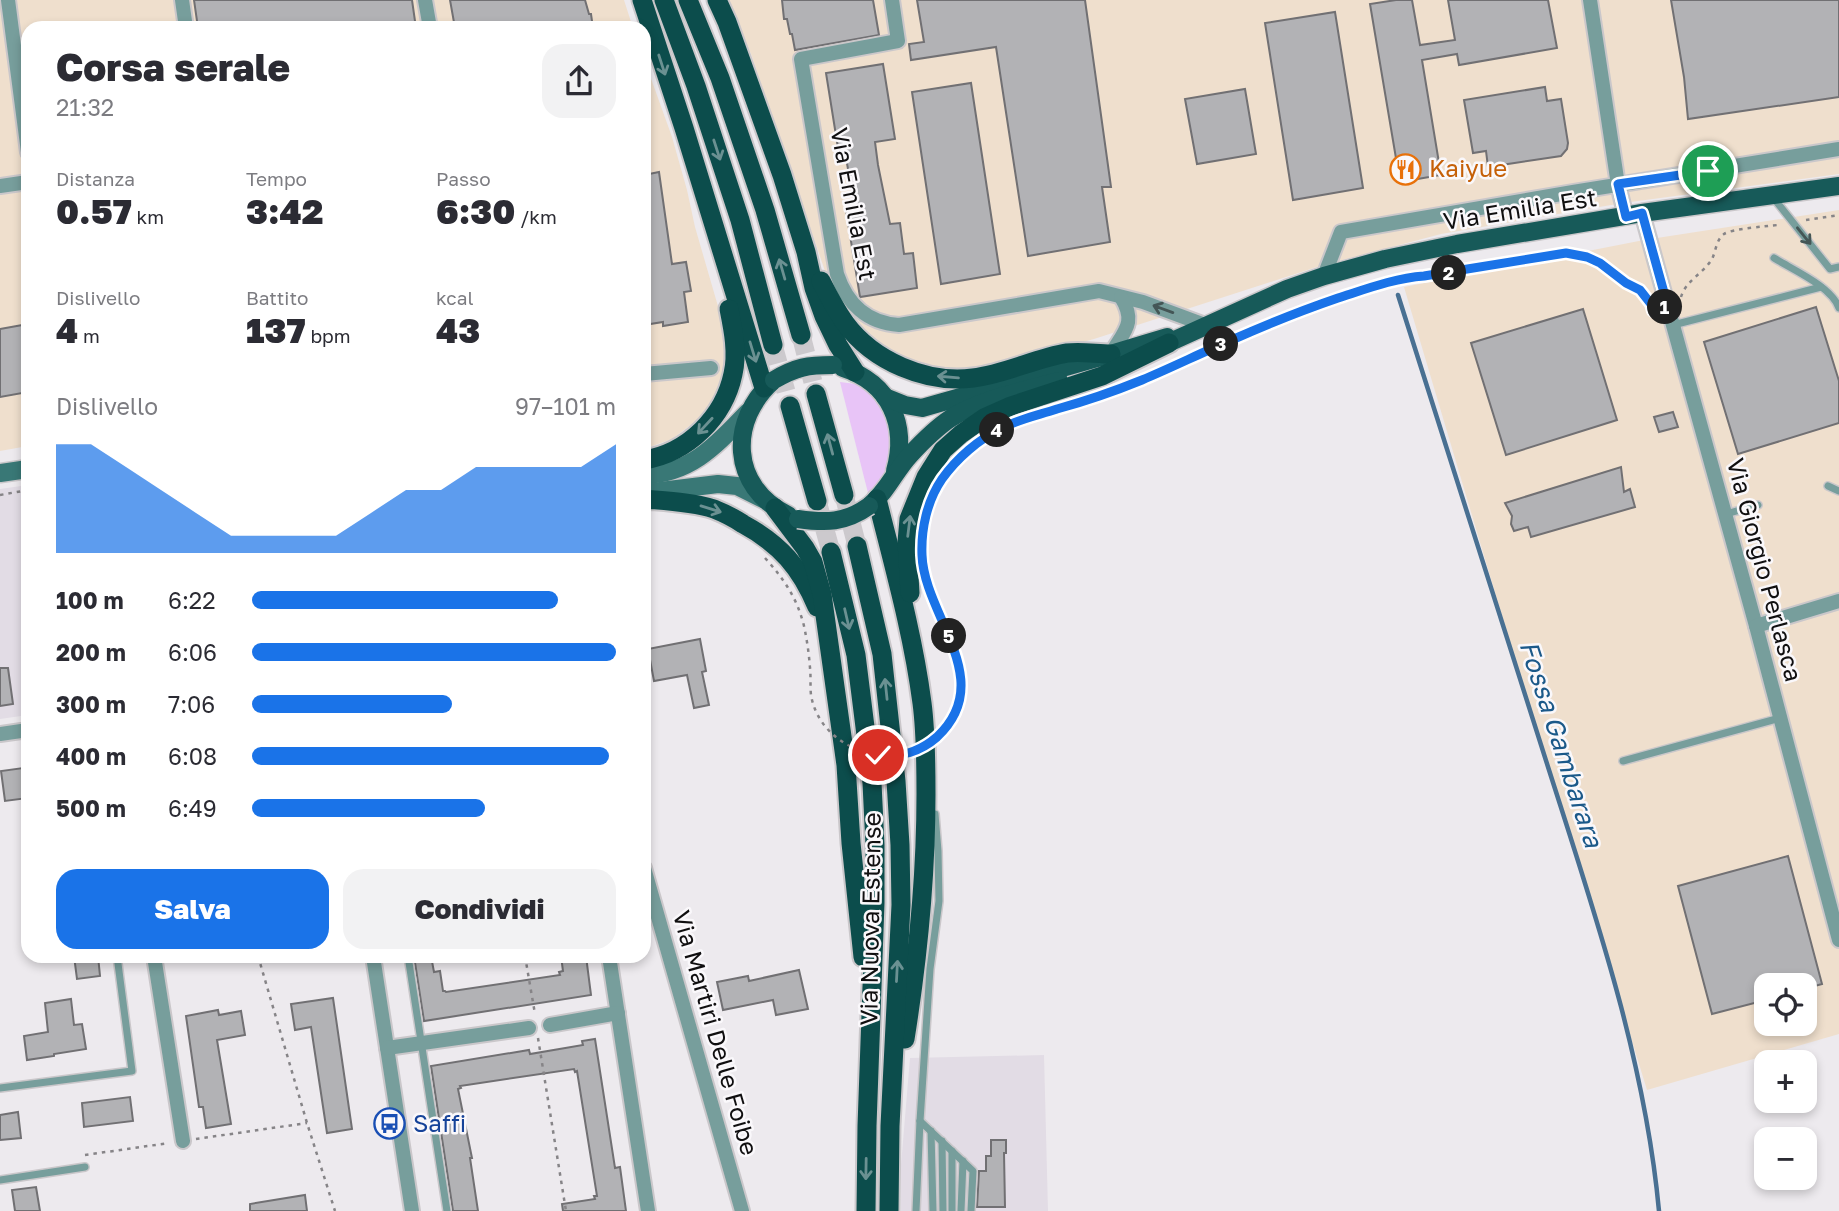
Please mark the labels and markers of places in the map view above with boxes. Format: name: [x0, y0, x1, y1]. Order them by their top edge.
pin: [1678, 141, 1738, 201]
restaurant icon: Kaiyue: [1389, 152, 1423, 186]
place label: Kaiyue: [1429, 153, 1507, 182]
pin: 2: [1432, 256, 1466, 290]
pin: 1: [1648, 290, 1682, 324]
pin: 3: [1204, 326, 1238, 362]
pin: 4: [979, 412, 1014, 448]
pin: 5: [932, 618, 967, 654]
pin: [848, 725, 908, 785]
bus stop icon: Saffi: [373, 1107, 407, 1141]
place label: Saffi: [413, 1108, 466, 1137]

